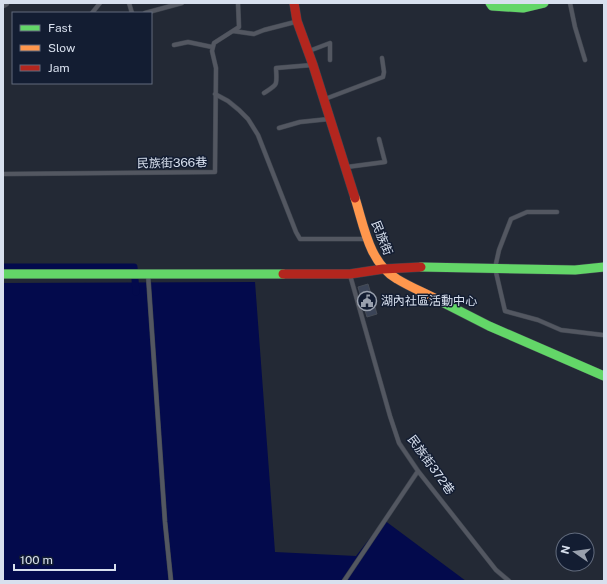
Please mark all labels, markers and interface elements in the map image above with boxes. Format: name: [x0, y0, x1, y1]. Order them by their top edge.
legend: [12, 12, 152, 84]
text: Fast: [48, 21, 73, 35]
text: Slow: [48, 41, 76, 55]
text: Jam: [48, 61, 70, 75]
street label: 民族街366巷: [137, 155, 207, 171]
street label: 民族街: [369, 219, 395, 257]
public building icon: 湖內社區活動中心: [356, 290, 378, 312]
place label: 湖內社區活動中心: [381, 294, 477, 308]
street label: 民族街372巷: [405, 433, 457, 497]
north arrow: [555, 532, 595, 572]
text: N: [558, 544, 572, 555]
scale bar: [14, 546, 115, 572]
text: 100 m: [20, 553, 53, 567]

